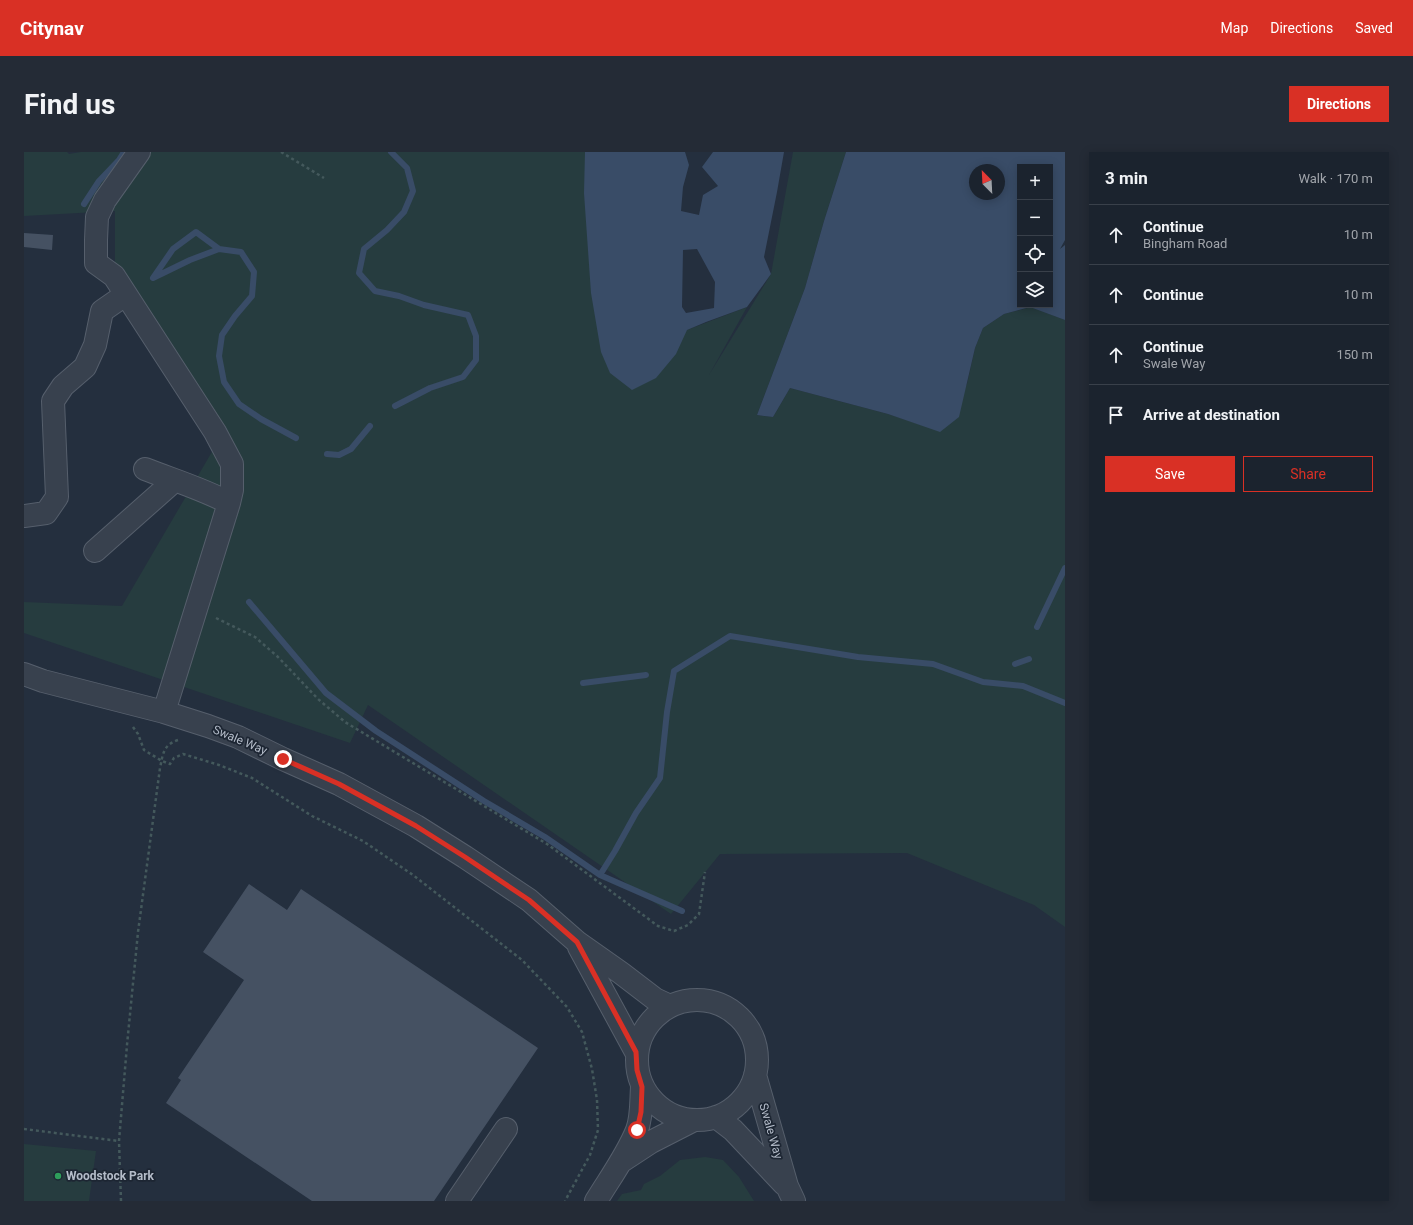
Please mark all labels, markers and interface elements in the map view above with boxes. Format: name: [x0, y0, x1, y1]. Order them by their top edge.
text: Citynav: [20, 17, 84, 40]
text: Map: [1221, 20, 1248, 36]
text: Directions: [1270, 20, 1333, 36]
text: Saved: [1355, 20, 1393, 36]
button: Directions: [1289, 86, 1389, 122]
text: Find us: [24, 88, 115, 121]
north arrow: [969, 164, 1005, 200]
map controls: [1017, 164, 1053, 308]
button: +: [1017, 164, 1053, 200]
text: 3 min: [1105, 168, 1148, 188]
text: Walk · 170 m: [1298, 171, 1373, 186]
button: −: [1017, 200, 1053, 236]
text: Continue: [1143, 218, 1204, 236]
icon: ahead: [1105, 224, 1127, 246]
text: 10 m: [1344, 227, 1373, 242]
button: locate: [1017, 236, 1053, 272]
text: Bingham Road: [1143, 236, 1227, 251]
button: layers: [1017, 272, 1053, 308]
icon: ahead: [1105, 284, 1127, 306]
text: Continue: [1143, 286, 1204, 304]
text: 10 m: [1344, 287, 1373, 302]
text: Continue: [1143, 338, 1204, 356]
icon: ahead: [1105, 344, 1127, 366]
text: 150 m: [1336, 347, 1373, 362]
text: Swale Way: [1143, 356, 1205, 371]
icon: arrive: [1105, 404, 1127, 426]
text: Arrive at destination: [1143, 406, 1280, 424]
button: Save: [1105, 456, 1235, 492]
button: Share: [1243, 456, 1373, 492]
street label: Swale Way: [211, 722, 269, 758]
route end: [274, 750, 292, 768]
street label: Swale Way: [756, 1101, 786, 1161]
route start: [628, 1121, 646, 1139]
place label: Woodstock Park: [66, 1169, 155, 1183]
marker: Woodstock Park: [53, 1171, 63, 1181]

